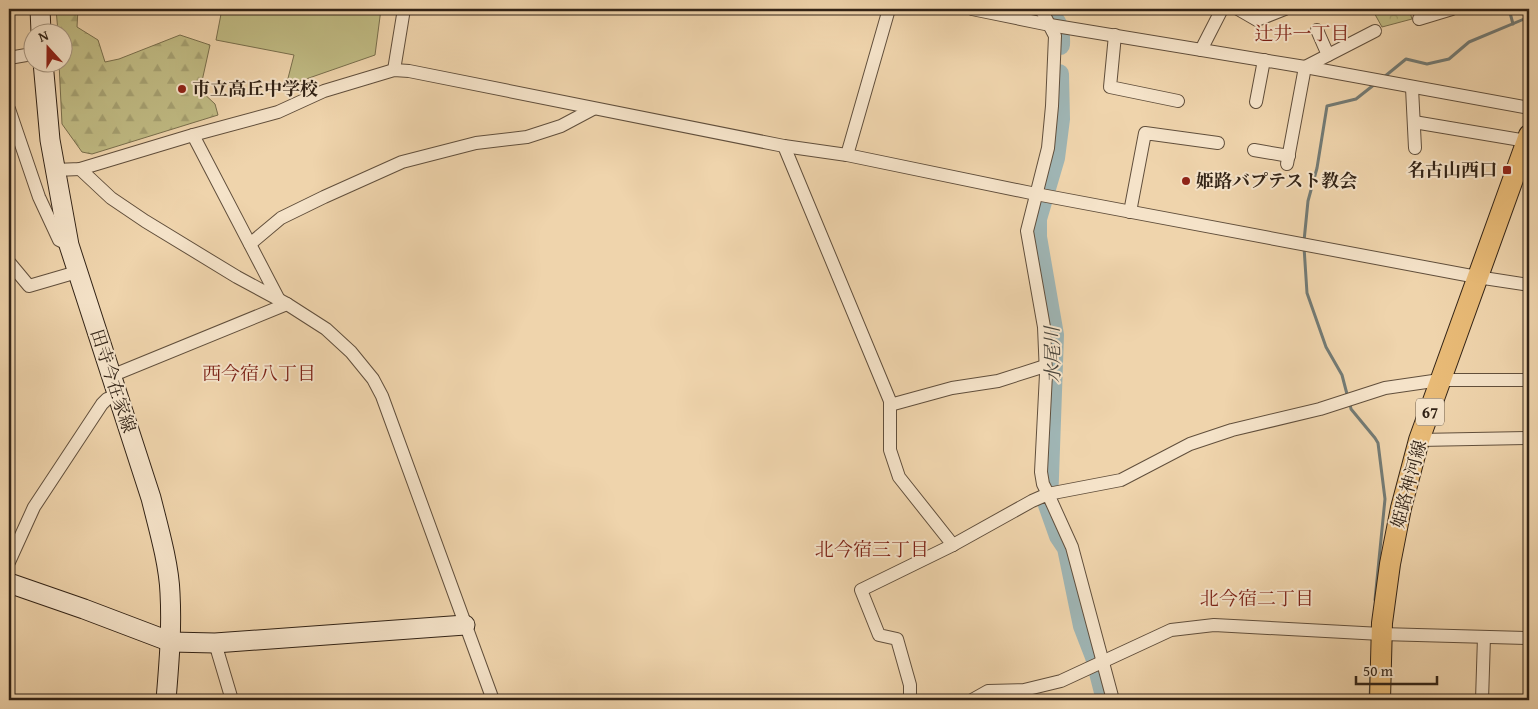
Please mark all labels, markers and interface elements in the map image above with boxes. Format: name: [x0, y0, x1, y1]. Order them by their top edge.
district label: 辻井一丁目: [1254, 19, 1350, 47]
north arrow: [22, 22, 72, 72]
text: N: [35, 25, 52, 47]
place label: 市立高丘中学校: [192, 75, 318, 102]
marker: 市立高丘中学校: [176, 83, 188, 95]
place label: 名古山西口: [1407, 156, 1497, 183]
marker: 名古山西口: [1501, 164, 1513, 176]
place label: 姫路バプテスト教会: [1196, 167, 1357, 194]
marker: 姫路バプテスト教会: [1180, 175, 1192, 187]
water label: 水尾川: [1037, 324, 1066, 384]
street label: 田寺今在家線: [84, 325, 143, 436]
district label: 西今宿八丁目: [202, 359, 316, 387]
road number: 67: [1416, 398, 1444, 426]
street label: 姫路神河線: [1384, 437, 1433, 531]
district label: 北今宿三丁目: [815, 535, 929, 563]
district label: 北今宿二丁目: [1200, 584, 1314, 612]
scale bar: [1356, 654, 1437, 686]
text: 50 m: [1363, 660, 1394, 681]

